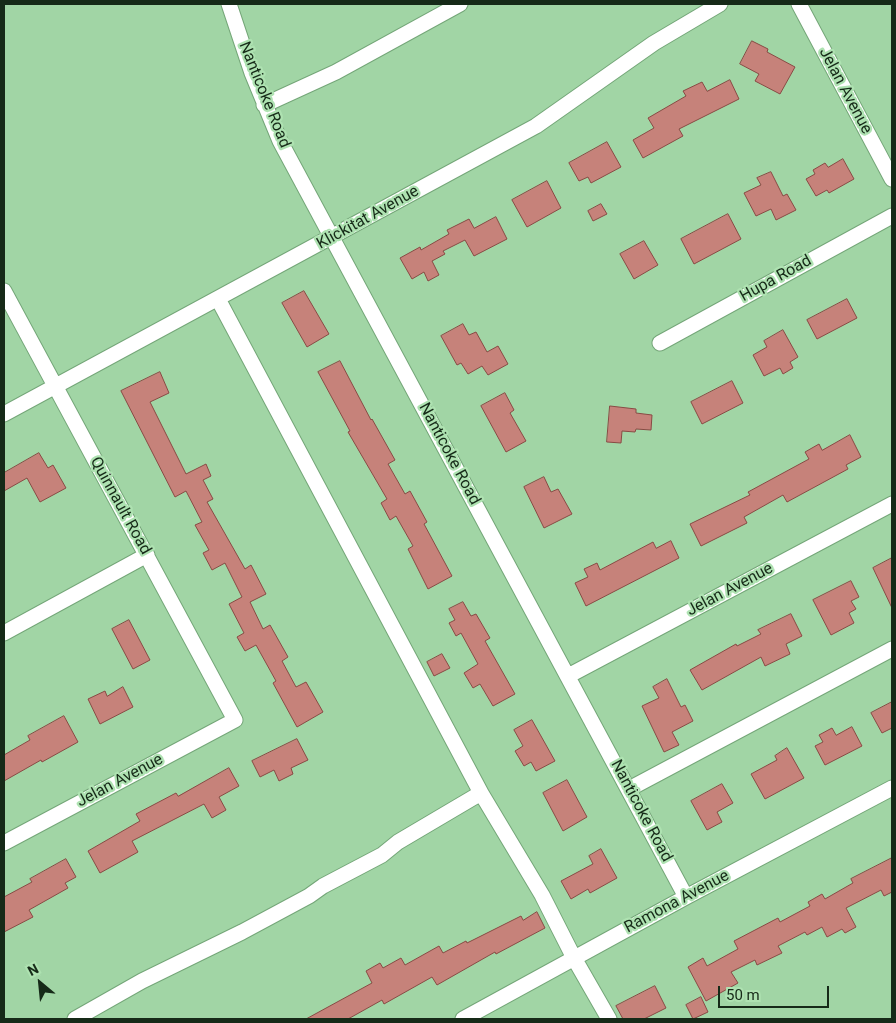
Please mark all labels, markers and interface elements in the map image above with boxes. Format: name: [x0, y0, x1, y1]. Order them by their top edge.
street label: Nanticoke Road: [234, 39, 294, 151]
street label: Jelan Avenue: [814, 45, 876, 137]
street label: Klickitat Avenue: [314, 182, 422, 254]
street label: Hupa Road: [737, 252, 815, 306]
street label: Nanticoke Road: [414, 400, 484, 508]
street label: Quinnault Road: [85, 454, 155, 558]
street label: Jelan Avenue: [684, 559, 776, 621]
street label: Jelan Avenue: [74, 750, 166, 812]
street label: Nanticoke Road: [606, 757, 676, 865]
street label: Ramona Avenue: [621, 866, 733, 938]
north arrow: [15, 958, 65, 1008]
text: N: [25, 960, 41, 979]
scale bar: [721, 976, 832, 1008]
text: 50 m: [726, 986, 760, 1004]

